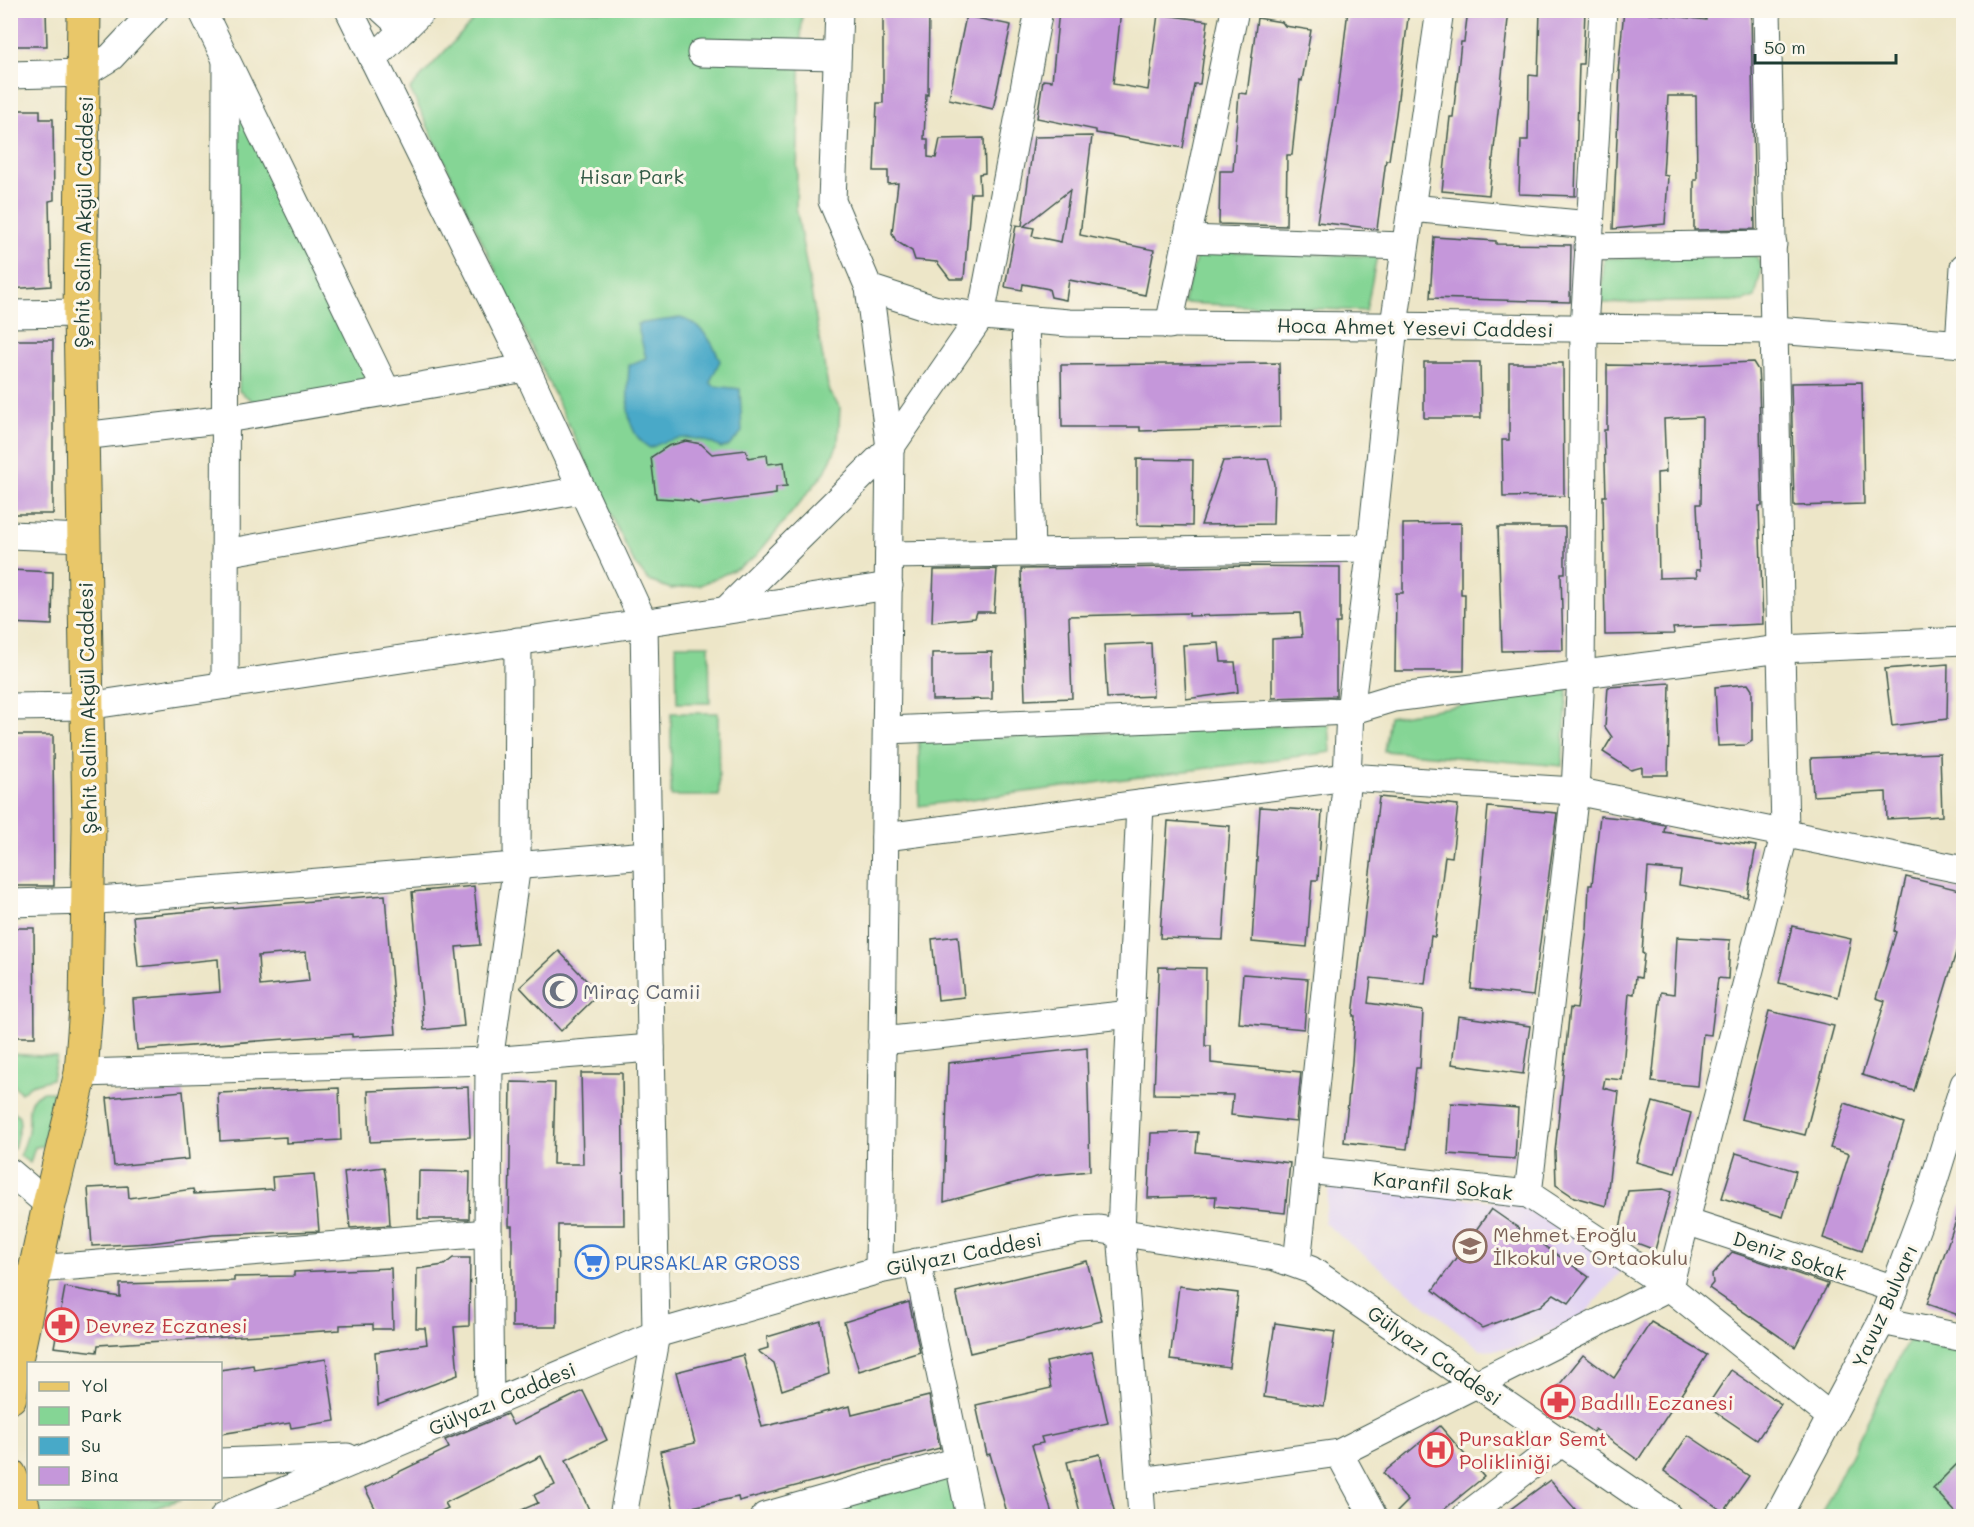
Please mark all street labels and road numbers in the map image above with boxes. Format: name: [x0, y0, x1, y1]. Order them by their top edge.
street label: Şehit Salim Akgül Caddesi: [68, 96, 98, 348]
street label: Hoca Ahmet Yesevi Caddesi: [1277, 312, 1553, 342]
street label: Şehit Salim Akgül Caddesi: [72, 582, 102, 834]
street label: Karanfil Sokak: [1372, 1165, 1514, 1205]
street label: Deniz Sokak: [1730, 1224, 1850, 1286]
street label: Gülyazı Caddesi: [884, 1225, 1044, 1281]
street label: Yavuz Bulvarı: [1845, 1240, 1923, 1372]
street label: Gülyazı Caddesi: [1363, 1299, 1507, 1411]
street label: Gülyazı Caddesi: [424, 1355, 580, 1441]

